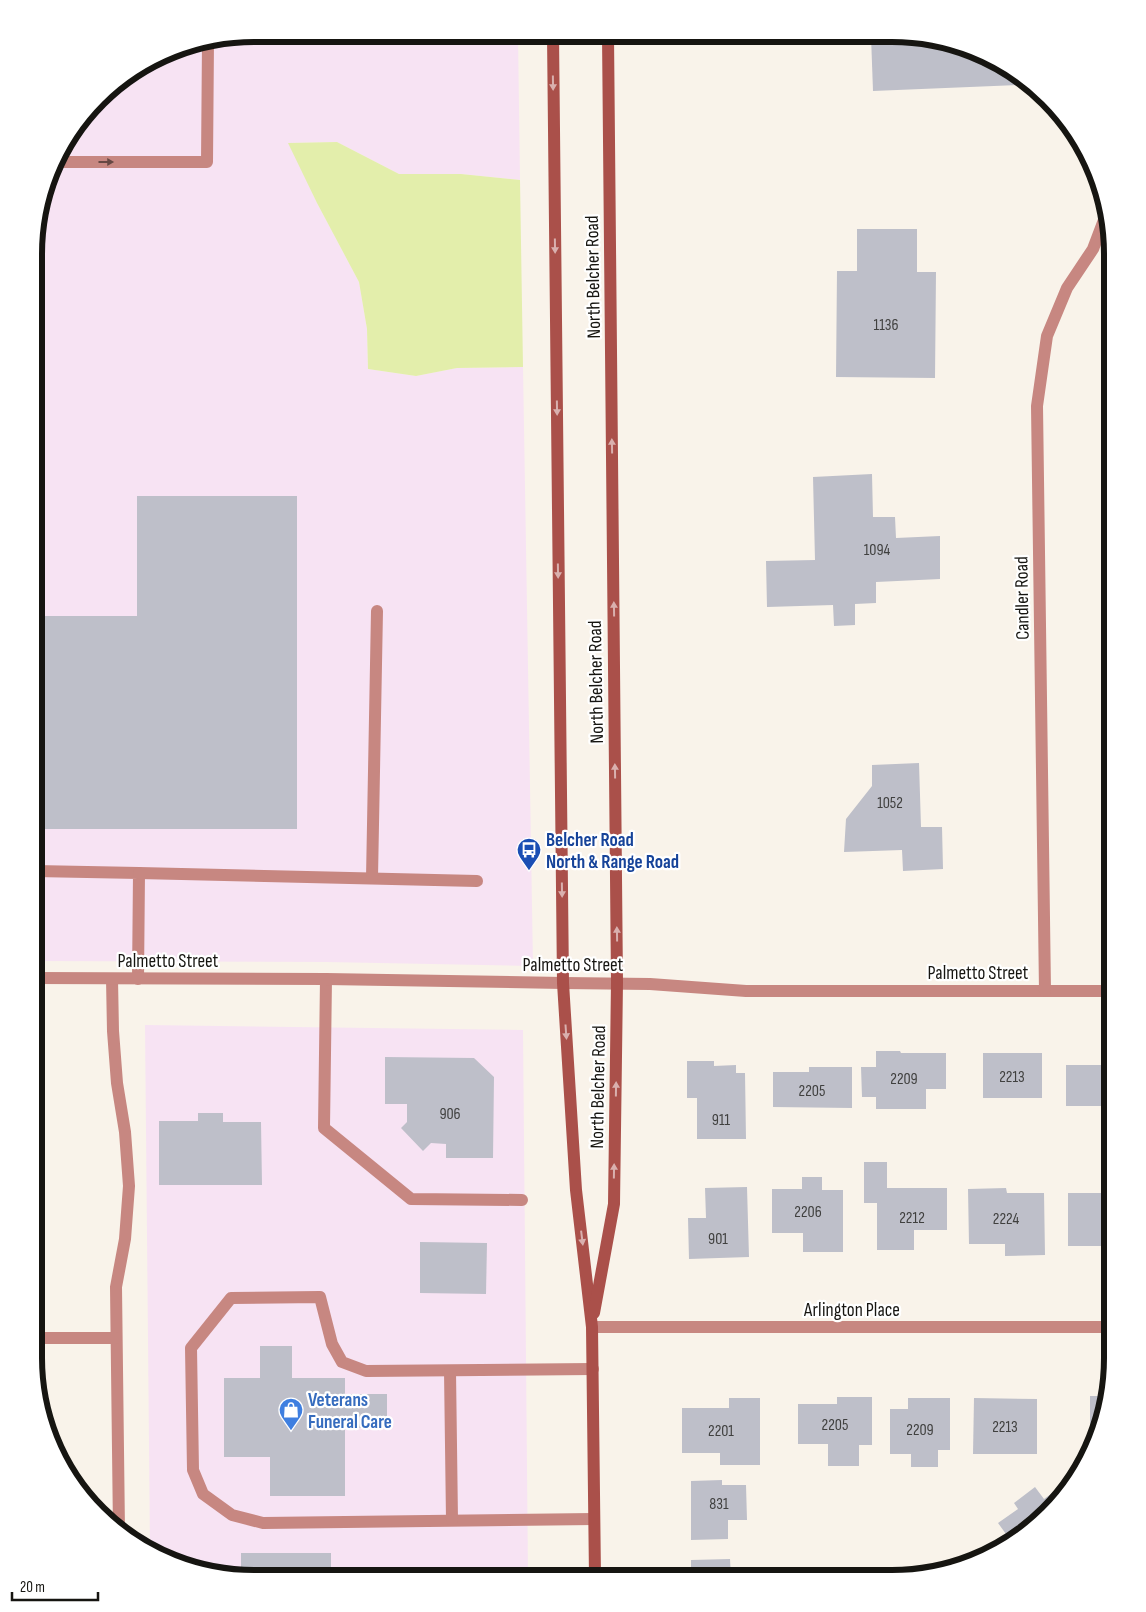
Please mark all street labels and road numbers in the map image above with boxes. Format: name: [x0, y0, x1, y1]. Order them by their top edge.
street label: North Belcher Road: [581, 215, 606, 339]
street label: Candler Road: [1010, 556, 1035, 640]
street label: North Belcher Road: [584, 620, 609, 744]
street label: Palmetto Street: [118, 950, 219, 973]
street label: Palmetto Street: [523, 954, 624, 977]
street label: Palmetto Street: [928, 962, 1029, 985]
street label: North Belcher Road: [586, 1025, 611, 1149]
street label: Arlington Place: [803, 1299, 900, 1322]

